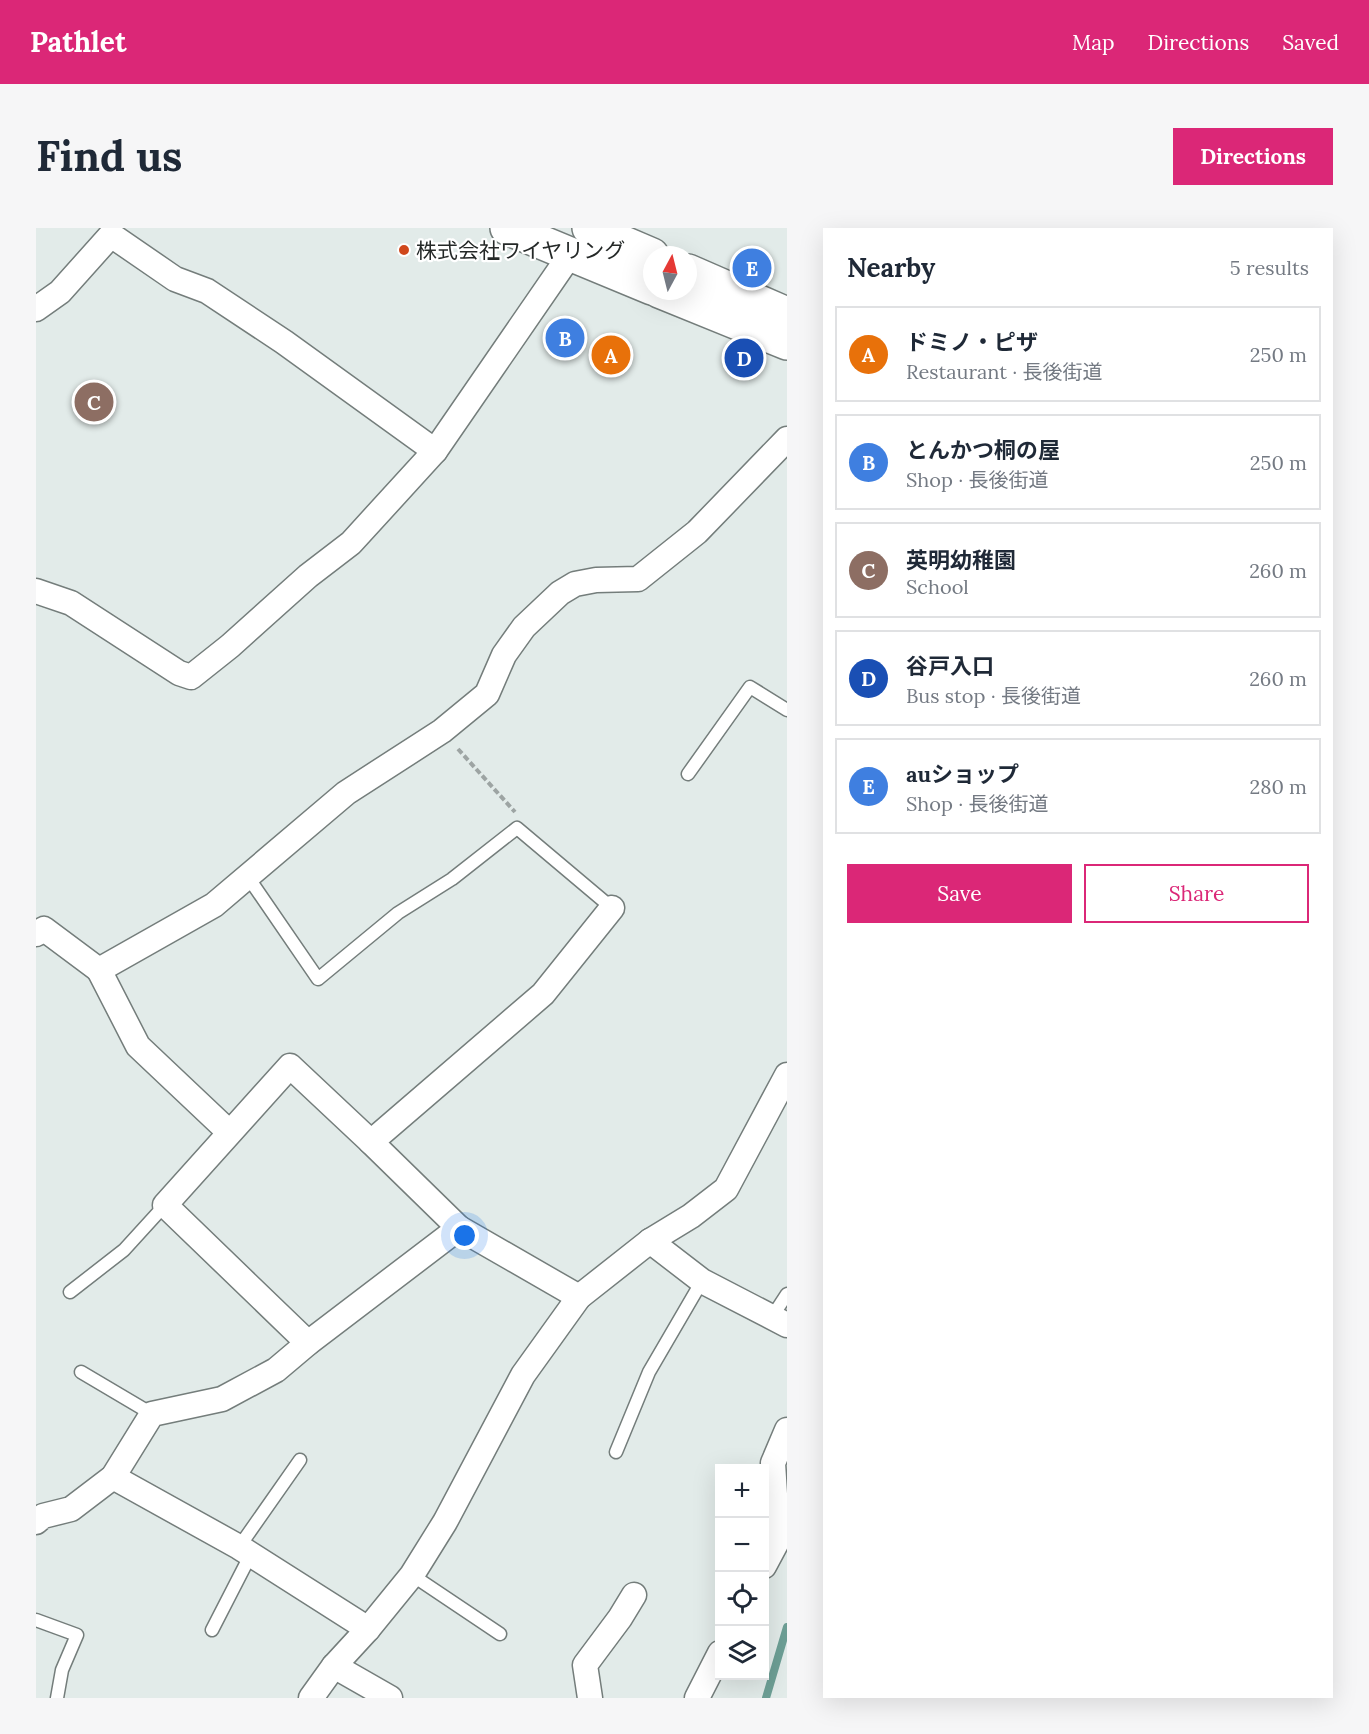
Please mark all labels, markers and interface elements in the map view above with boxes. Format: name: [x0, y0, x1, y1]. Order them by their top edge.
text: Pathlet: [30, 24, 127, 60]
text: Map: [1072, 29, 1115, 56]
text: Directions: [1148, 29, 1249, 56]
text: Saved: [1282, 29, 1339, 56]
button: Directions: [1173, 128, 1333, 185]
text: Find us: [36, 129, 182, 183]
place label: 株式会社ワイヤリング: [416, 237, 625, 264]
marker: 株式会社ワイヤリング: [397, 243, 411, 257]
north arrow: [643, 246, 697, 300]
pin: E: [732, 246, 772, 291]
text: Nearby: [847, 251, 935, 284]
text: 5 results: [1230, 255, 1309, 280]
pin: B: [546, 316, 584, 360]
text: ドミノ・ピザ: [906, 328, 1038, 356]
pin: A: [592, 332, 630, 378]
pin: D: [724, 336, 764, 380]
text: A: [862, 342, 875, 367]
text: 250 m: [1250, 342, 1307, 367]
text: Restaurant · 長後街道: [906, 359, 1102, 384]
pin: C: [74, 380, 114, 424]
text: とんかつ桐の屋: [906, 436, 1060, 464]
text: B: [862, 450, 875, 475]
text: 250 m: [1250, 450, 1307, 475]
text: Shop · 長後街道: [906, 467, 1048, 492]
text: 英明幼稚園: [906, 546, 1016, 574]
text: C: [862, 558, 875, 583]
text: 260 m: [1249, 558, 1307, 583]
text: School: [906, 574, 969, 599]
text: 谷戸入口: [906, 652, 994, 680]
text: D: [861, 666, 876, 691]
text: 260 m: [1249, 666, 1307, 691]
text: Bus stop · 長後街道: [906, 683, 1081, 708]
text: auショップ: [906, 760, 1019, 788]
text: E: [862, 774, 875, 799]
text: 280 m: [1249, 774, 1307, 799]
text: Shop · 長後街道: [906, 791, 1048, 816]
button: Save: [847, 864, 1072, 923]
button: Share: [1084, 864, 1309, 923]
your location: [450, 1221, 479, 1250]
map controls: [715, 1464, 769, 1680]
button: +: [715, 1464, 769, 1518]
button: −: [715, 1518, 769, 1572]
button: locate: [715, 1572, 769, 1626]
button: layers: [715, 1626, 769, 1680]

